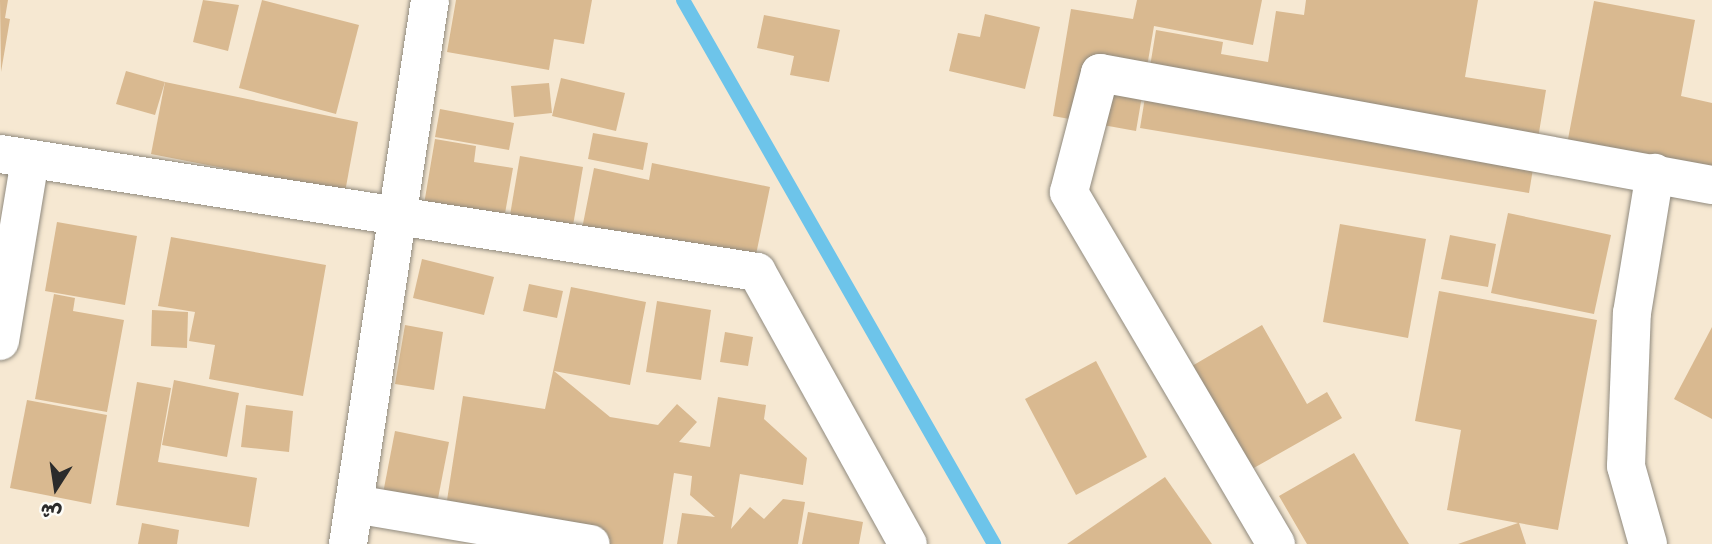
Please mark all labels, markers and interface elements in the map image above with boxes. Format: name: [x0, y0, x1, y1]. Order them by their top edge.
north arrow: [21, 453, 91, 523]
text: ش: [38, 494, 65, 524]

